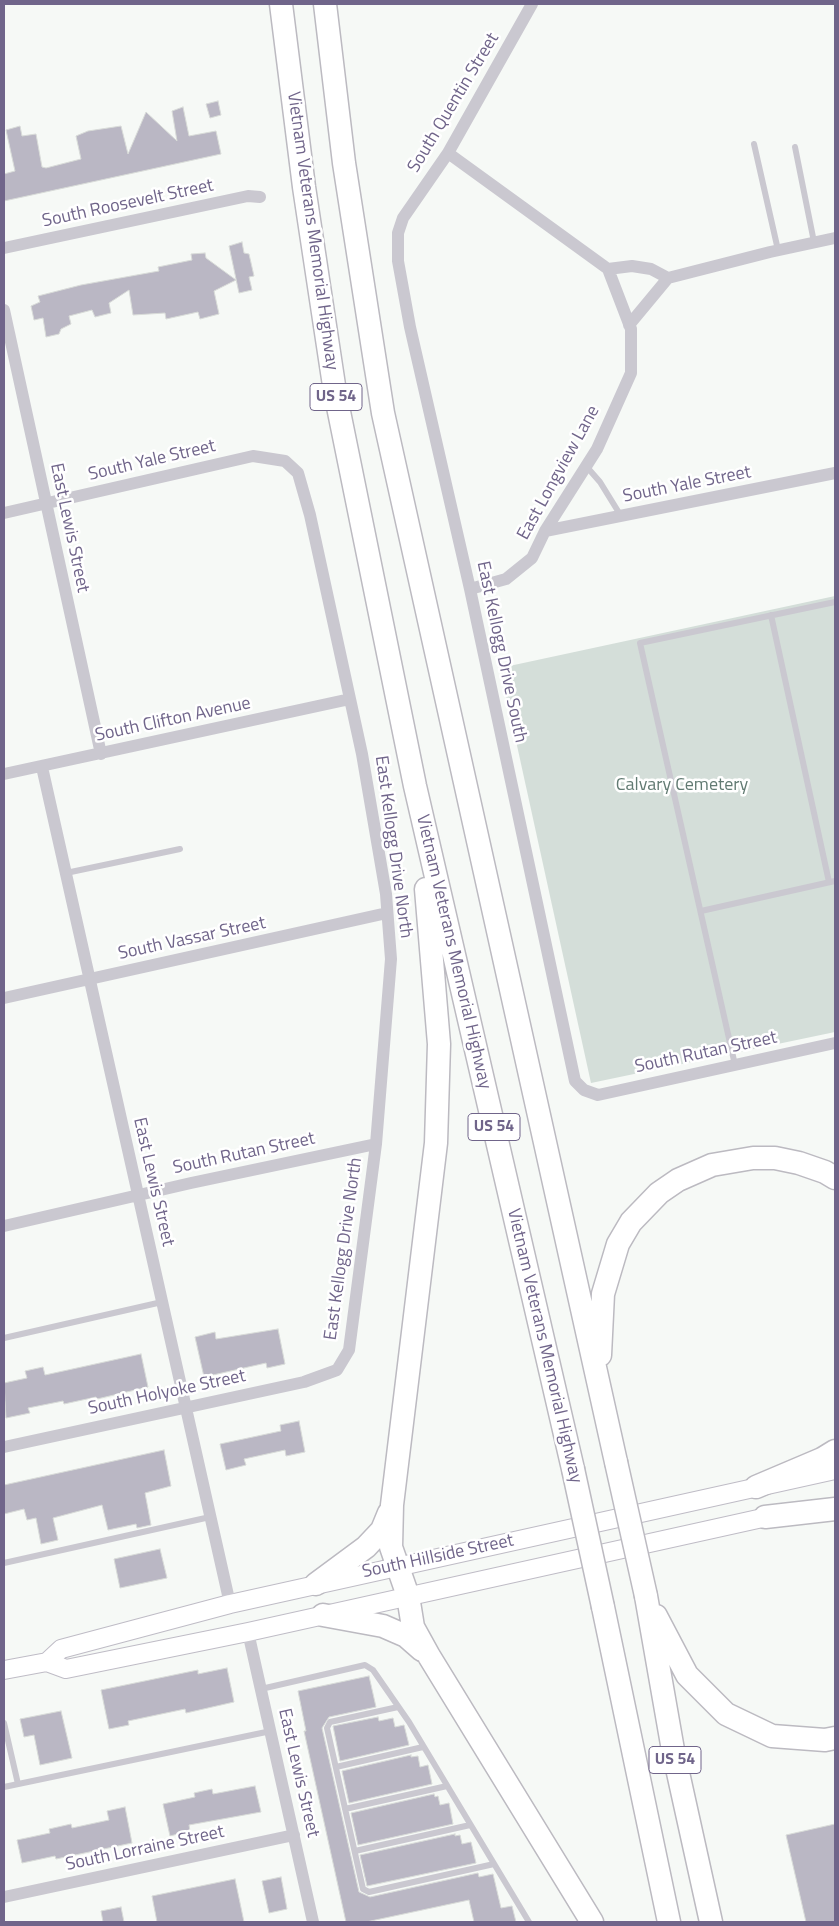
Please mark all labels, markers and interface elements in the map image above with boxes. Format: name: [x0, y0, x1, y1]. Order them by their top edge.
street label: South Quentin Street: [404, 29, 504, 177]
street label: Vietnam Veterans Memorial Highway: [282, 90, 342, 372]
street label: South Roosevelt Street: [40, 175, 216, 233]
road number: US 54: [310, 384, 362, 411]
street label: East Longview Lane: [513, 402, 605, 544]
street label: South Yale Street: [86, 436, 218, 486]
street label: East Lewis Street: [45, 461, 93, 595]
street label: South Yale Street: [621, 462, 753, 508]
street label: East Kellogg Drive South: [471, 559, 531, 745]
street label: South Clifton Avenue: [93, 693, 253, 747]
street label: East Kellogg Drive North: [369, 754, 417, 940]
park label: Calvary Cemetery: [616, 775, 748, 797]
street label: Vietnam Veterans Memorial Highway: [411, 813, 495, 1091]
street label: South Vassar Street: [116, 913, 268, 965]
street label: South Rutan Street: [633, 1027, 779, 1079]
road number: US 54: [468, 1114, 520, 1140]
street label: East Lewis Street: [128, 1115, 178, 1249]
street label: South Rutan Street: [171, 1128, 317, 1180]
street label: East Kellogg Drive North: [320, 1156, 368, 1342]
street label: Vietnam Veterans Memorial Highway: [502, 1207, 586, 1485]
street label: South Holyoke Street: [86, 1366, 248, 1420]
street label: South Hillside Street: [360, 1530, 516, 1584]
street label: East Lewis Street: [273, 1706, 323, 1840]
road number: US 54: [649, 1746, 701, 1774]
street label: South Lorraine Street: [64, 1822, 226, 1876]

